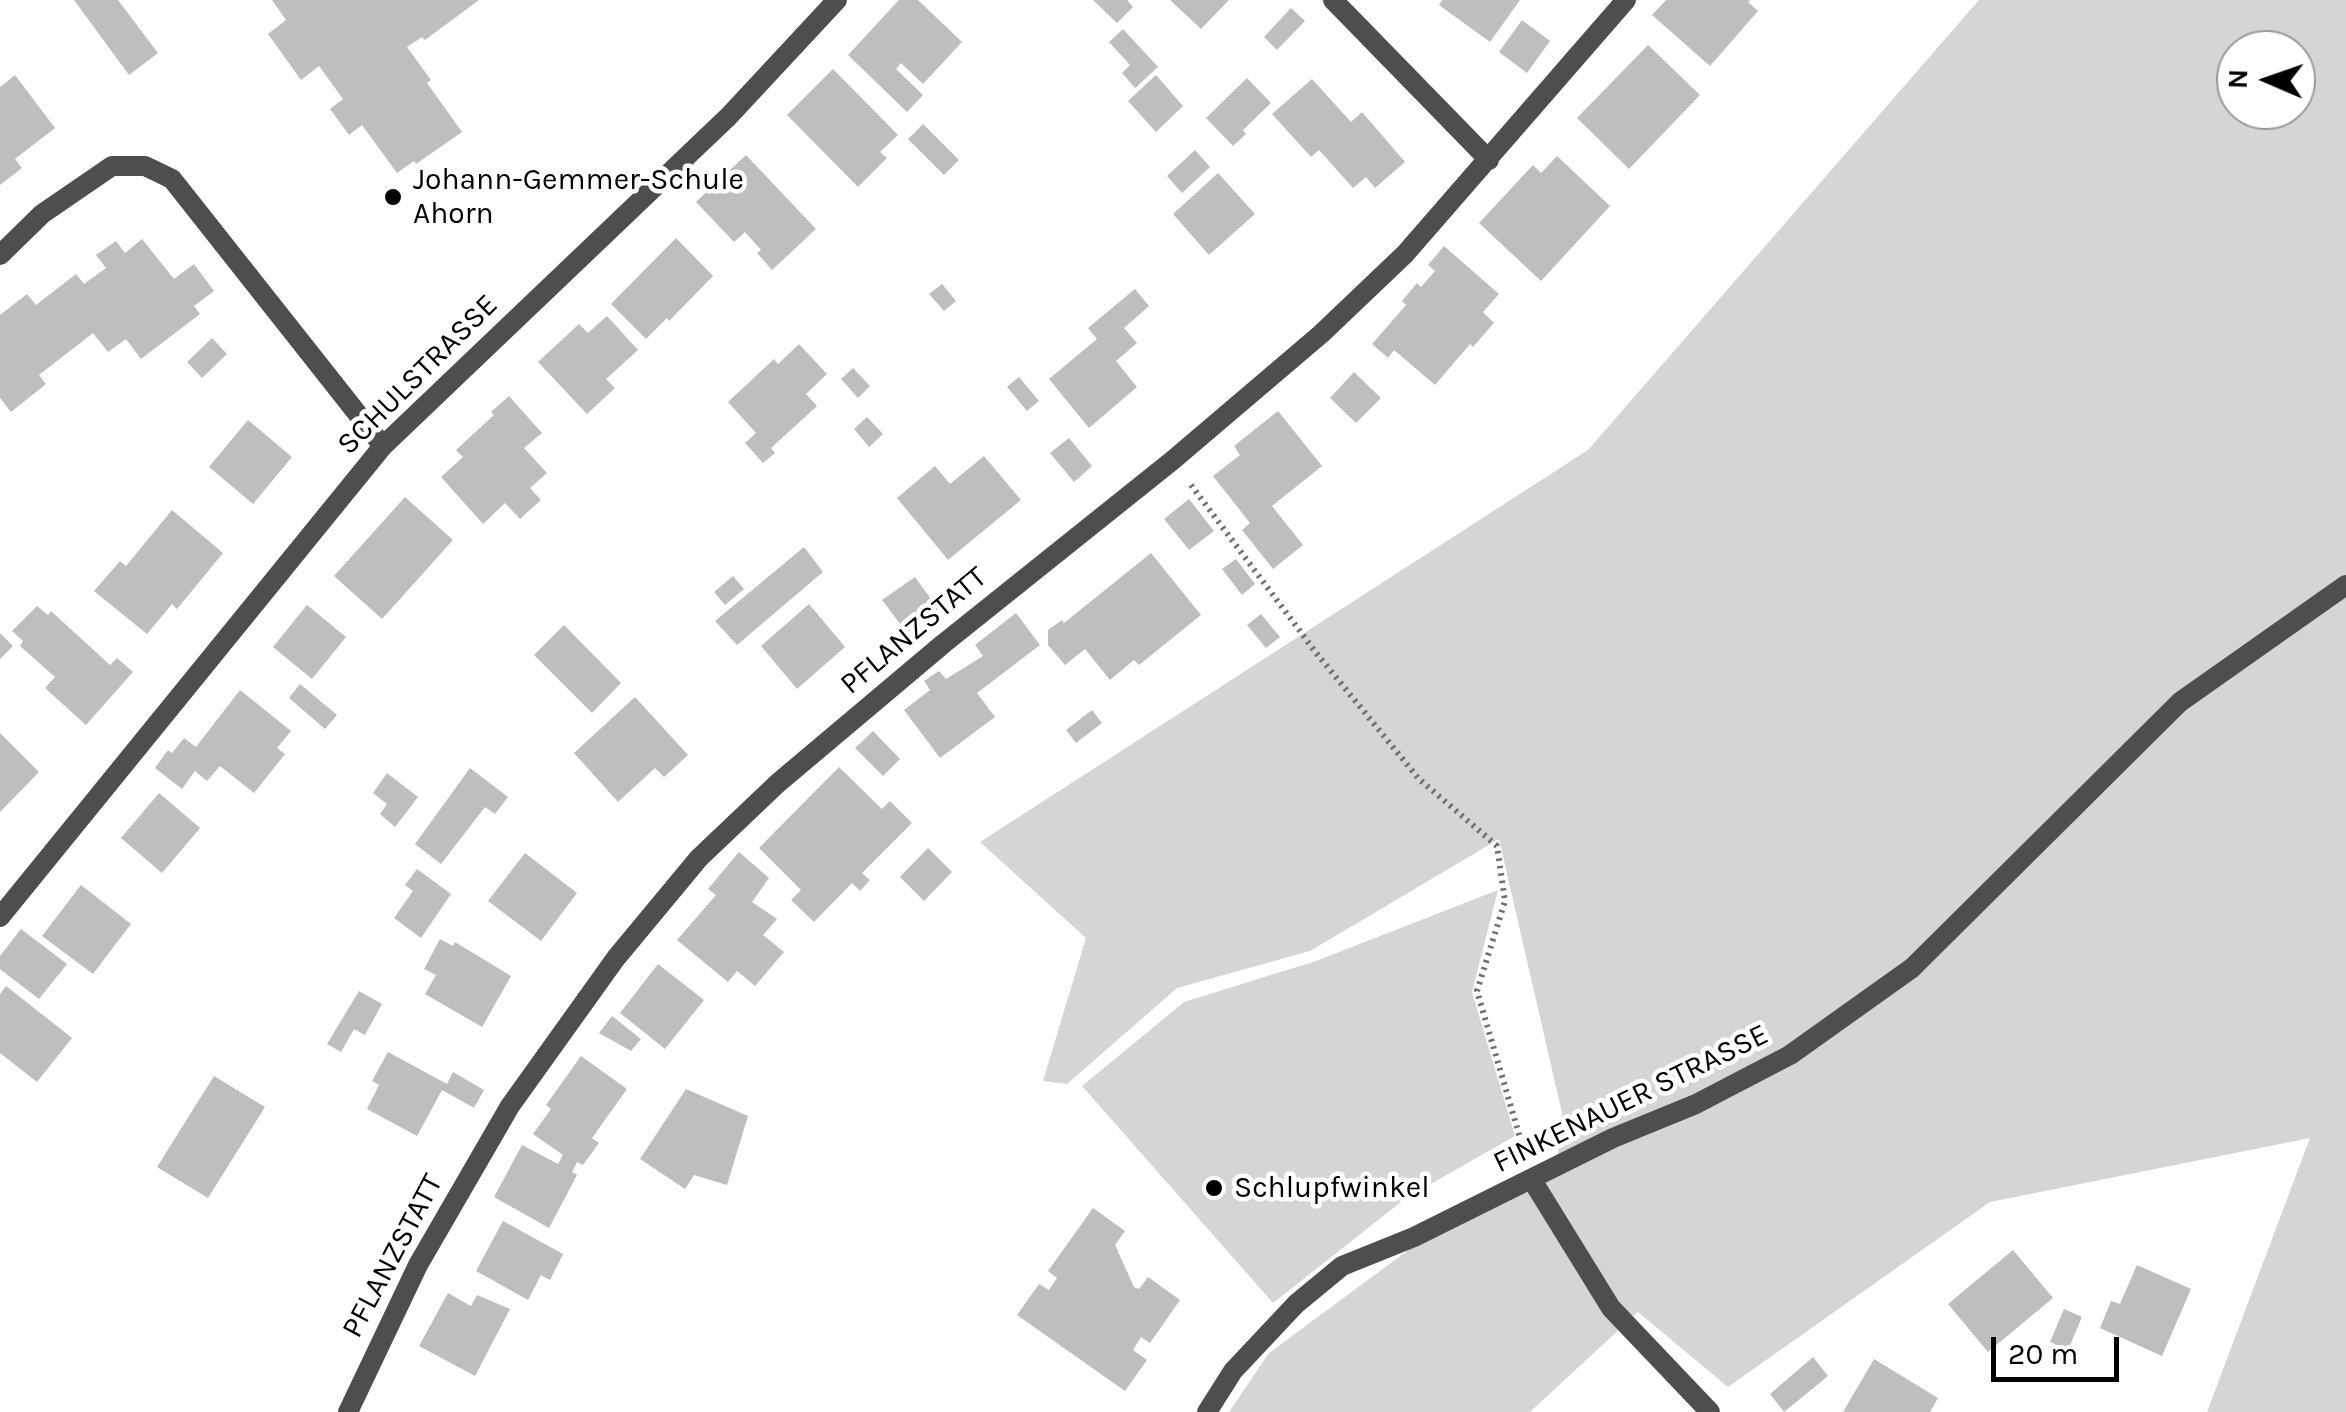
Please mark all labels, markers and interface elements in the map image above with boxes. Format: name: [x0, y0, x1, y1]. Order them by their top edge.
north arrow: [2216, 30, 2316, 130]
text: N: [2221, 68, 2254, 90]
place label: Johann-Gemmer-Schule Ahorn: [413, 162, 744, 232]
marker: Johann-Gemmer-Schule Ahorn: [382, 186, 404, 208]
street label: SCHULSTRASSE: [330, 287, 506, 463]
street label: PFLANZSTATT: [834, 559, 994, 703]
street label: FINKENAUER STRASSE: [1488, 1017, 1774, 1181]
street label: PFLANZSTATT: [335, 1168, 451, 1344]
place label: Schlupfwinkel: [1234, 1170, 1430, 1206]
marker: Schlupfwinkel: [1203, 1177, 1225, 1199]
scale bar: [1996, 1317, 2124, 1379]
text: 20 m: [2008, 1336, 2078, 1372]

